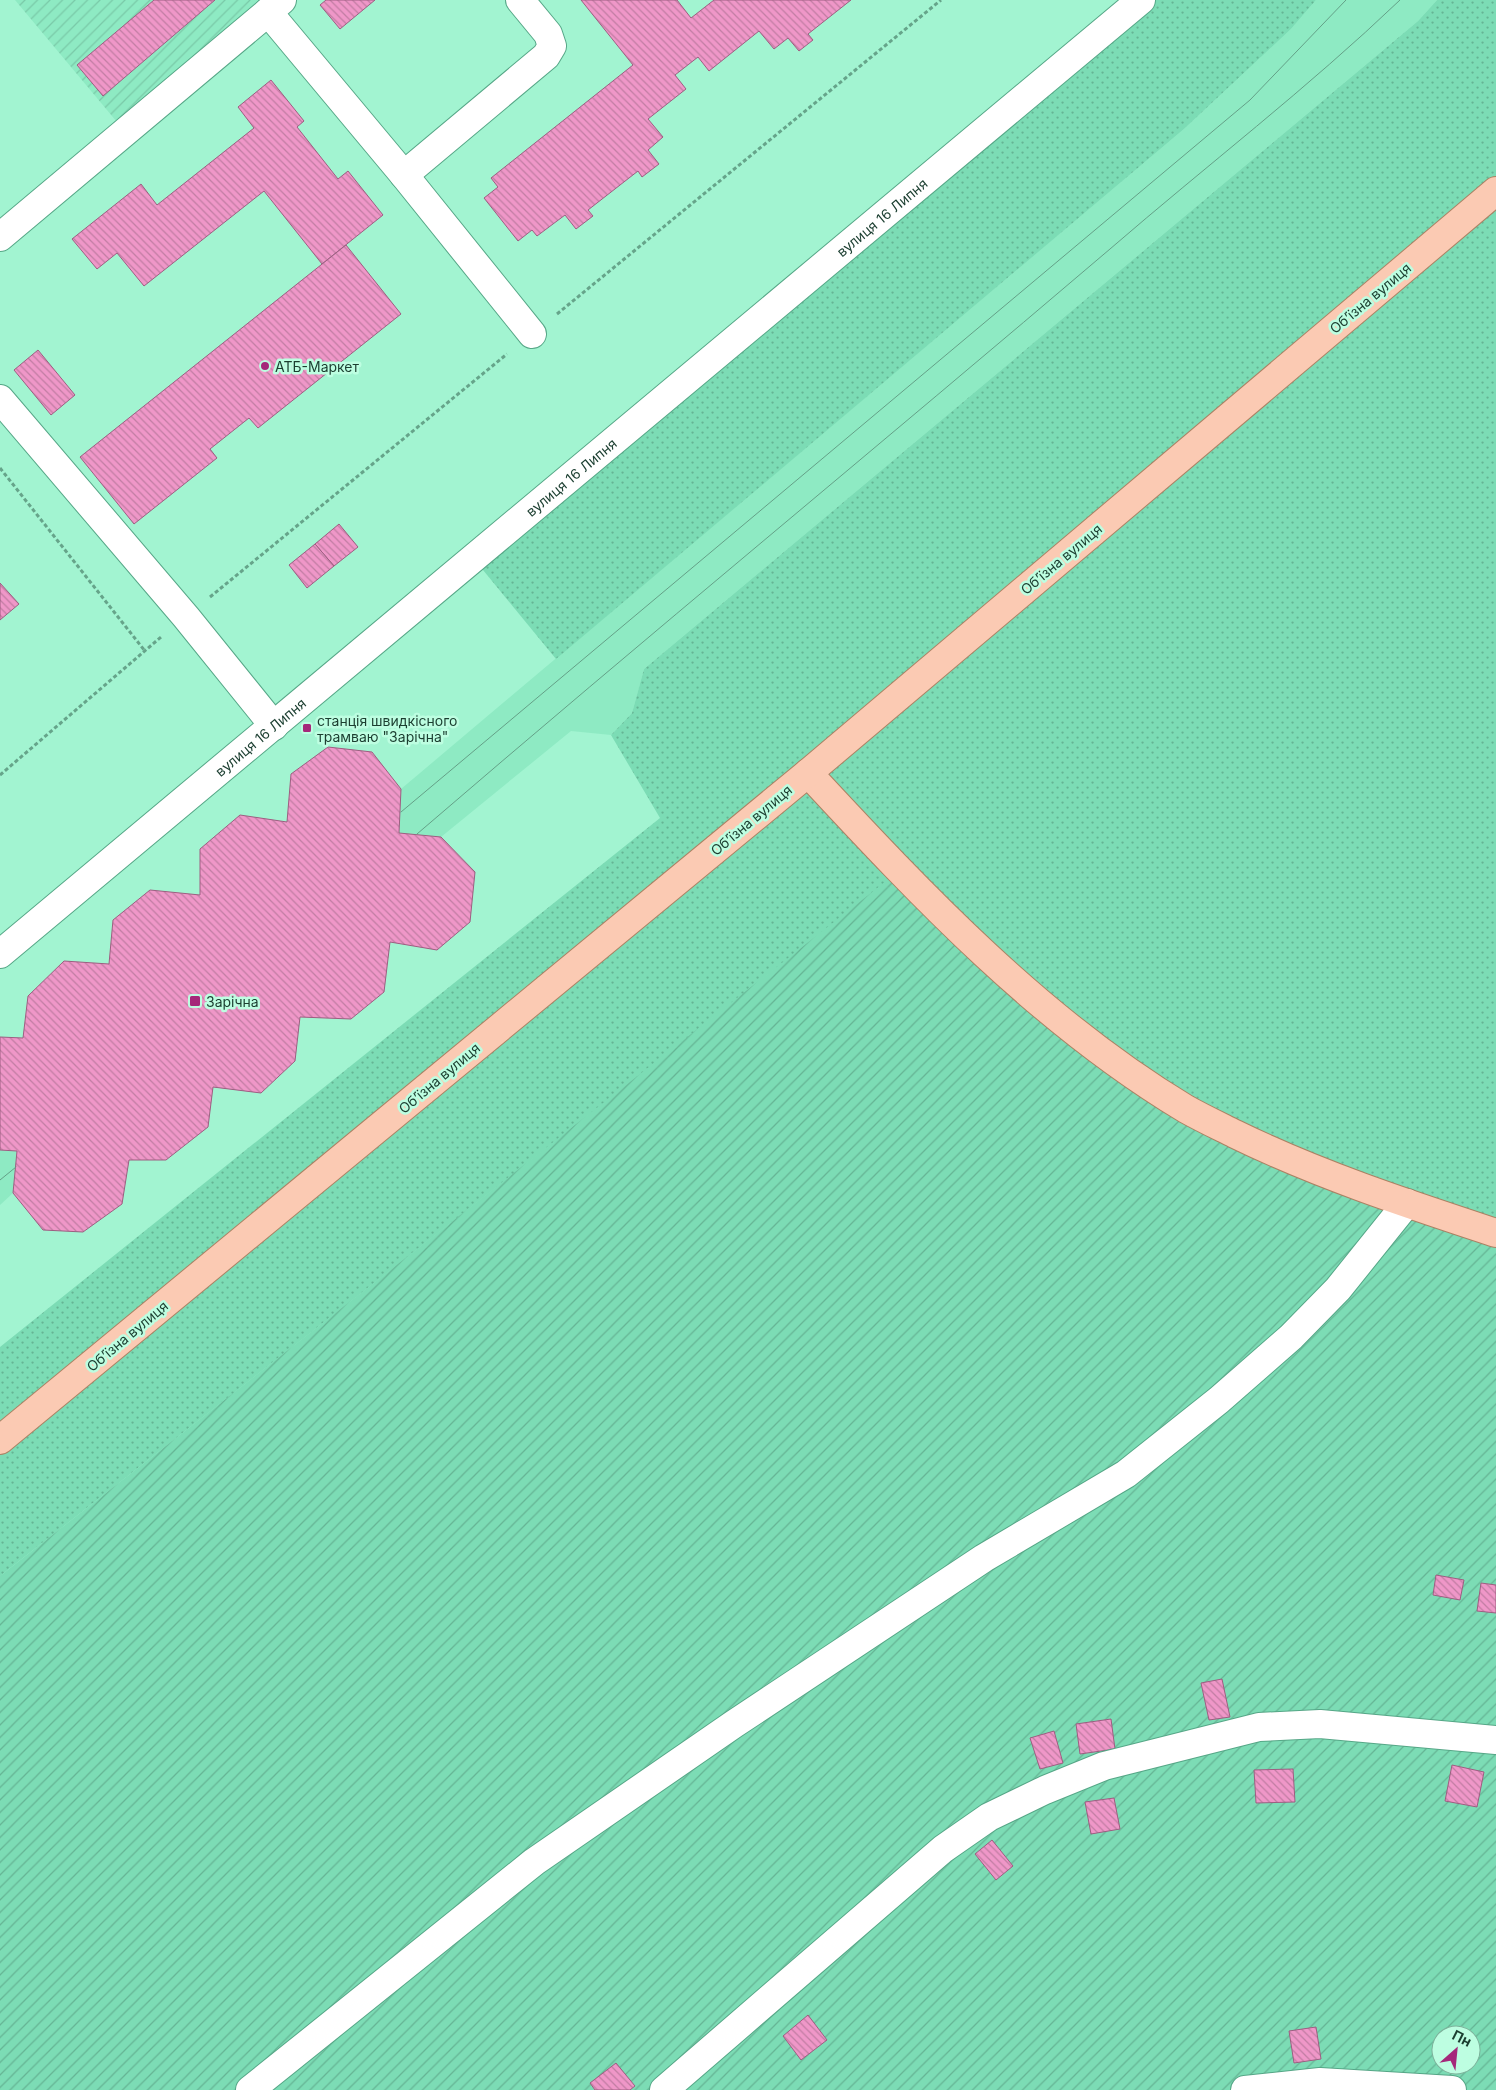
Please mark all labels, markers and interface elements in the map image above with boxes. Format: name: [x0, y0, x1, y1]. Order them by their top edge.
street label: вулиця 16 Липня: [833, 174, 930, 260]
street label: Обʼїзна вулиця: [1326, 259, 1414, 337]
place label: АТБ-Маркет: [275, 358, 360, 375]
marker: АТБ-Маркет: [259, 360, 271, 372]
street label: вулиця 16 Липня: [522, 434, 620, 520]
street label: Обʼїзна вулиця: [1017, 520, 1105, 598]
street label: вулиця 16 Липня: [211, 694, 309, 779]
place label: станція швидкісного трамваю "Зарічна": [317, 712, 458, 745]
marker: станція швидкісного трамваю "Зарічна": [301, 722, 313, 734]
street label: Обʼїзна вулиця: [707, 781, 795, 859]
place label: Зарічна: [206, 993, 259, 1010]
marker: Зарічна: [188, 994, 202, 1008]
street label: Обʼїзна вулиця: [395, 1039, 483, 1117]
street label: Обʼїзна вулиця: [83, 1297, 171, 1375]
north arrow: [1431, 2025, 1481, 2075]
text: Пн: [1450, 2026, 1475, 2050]

